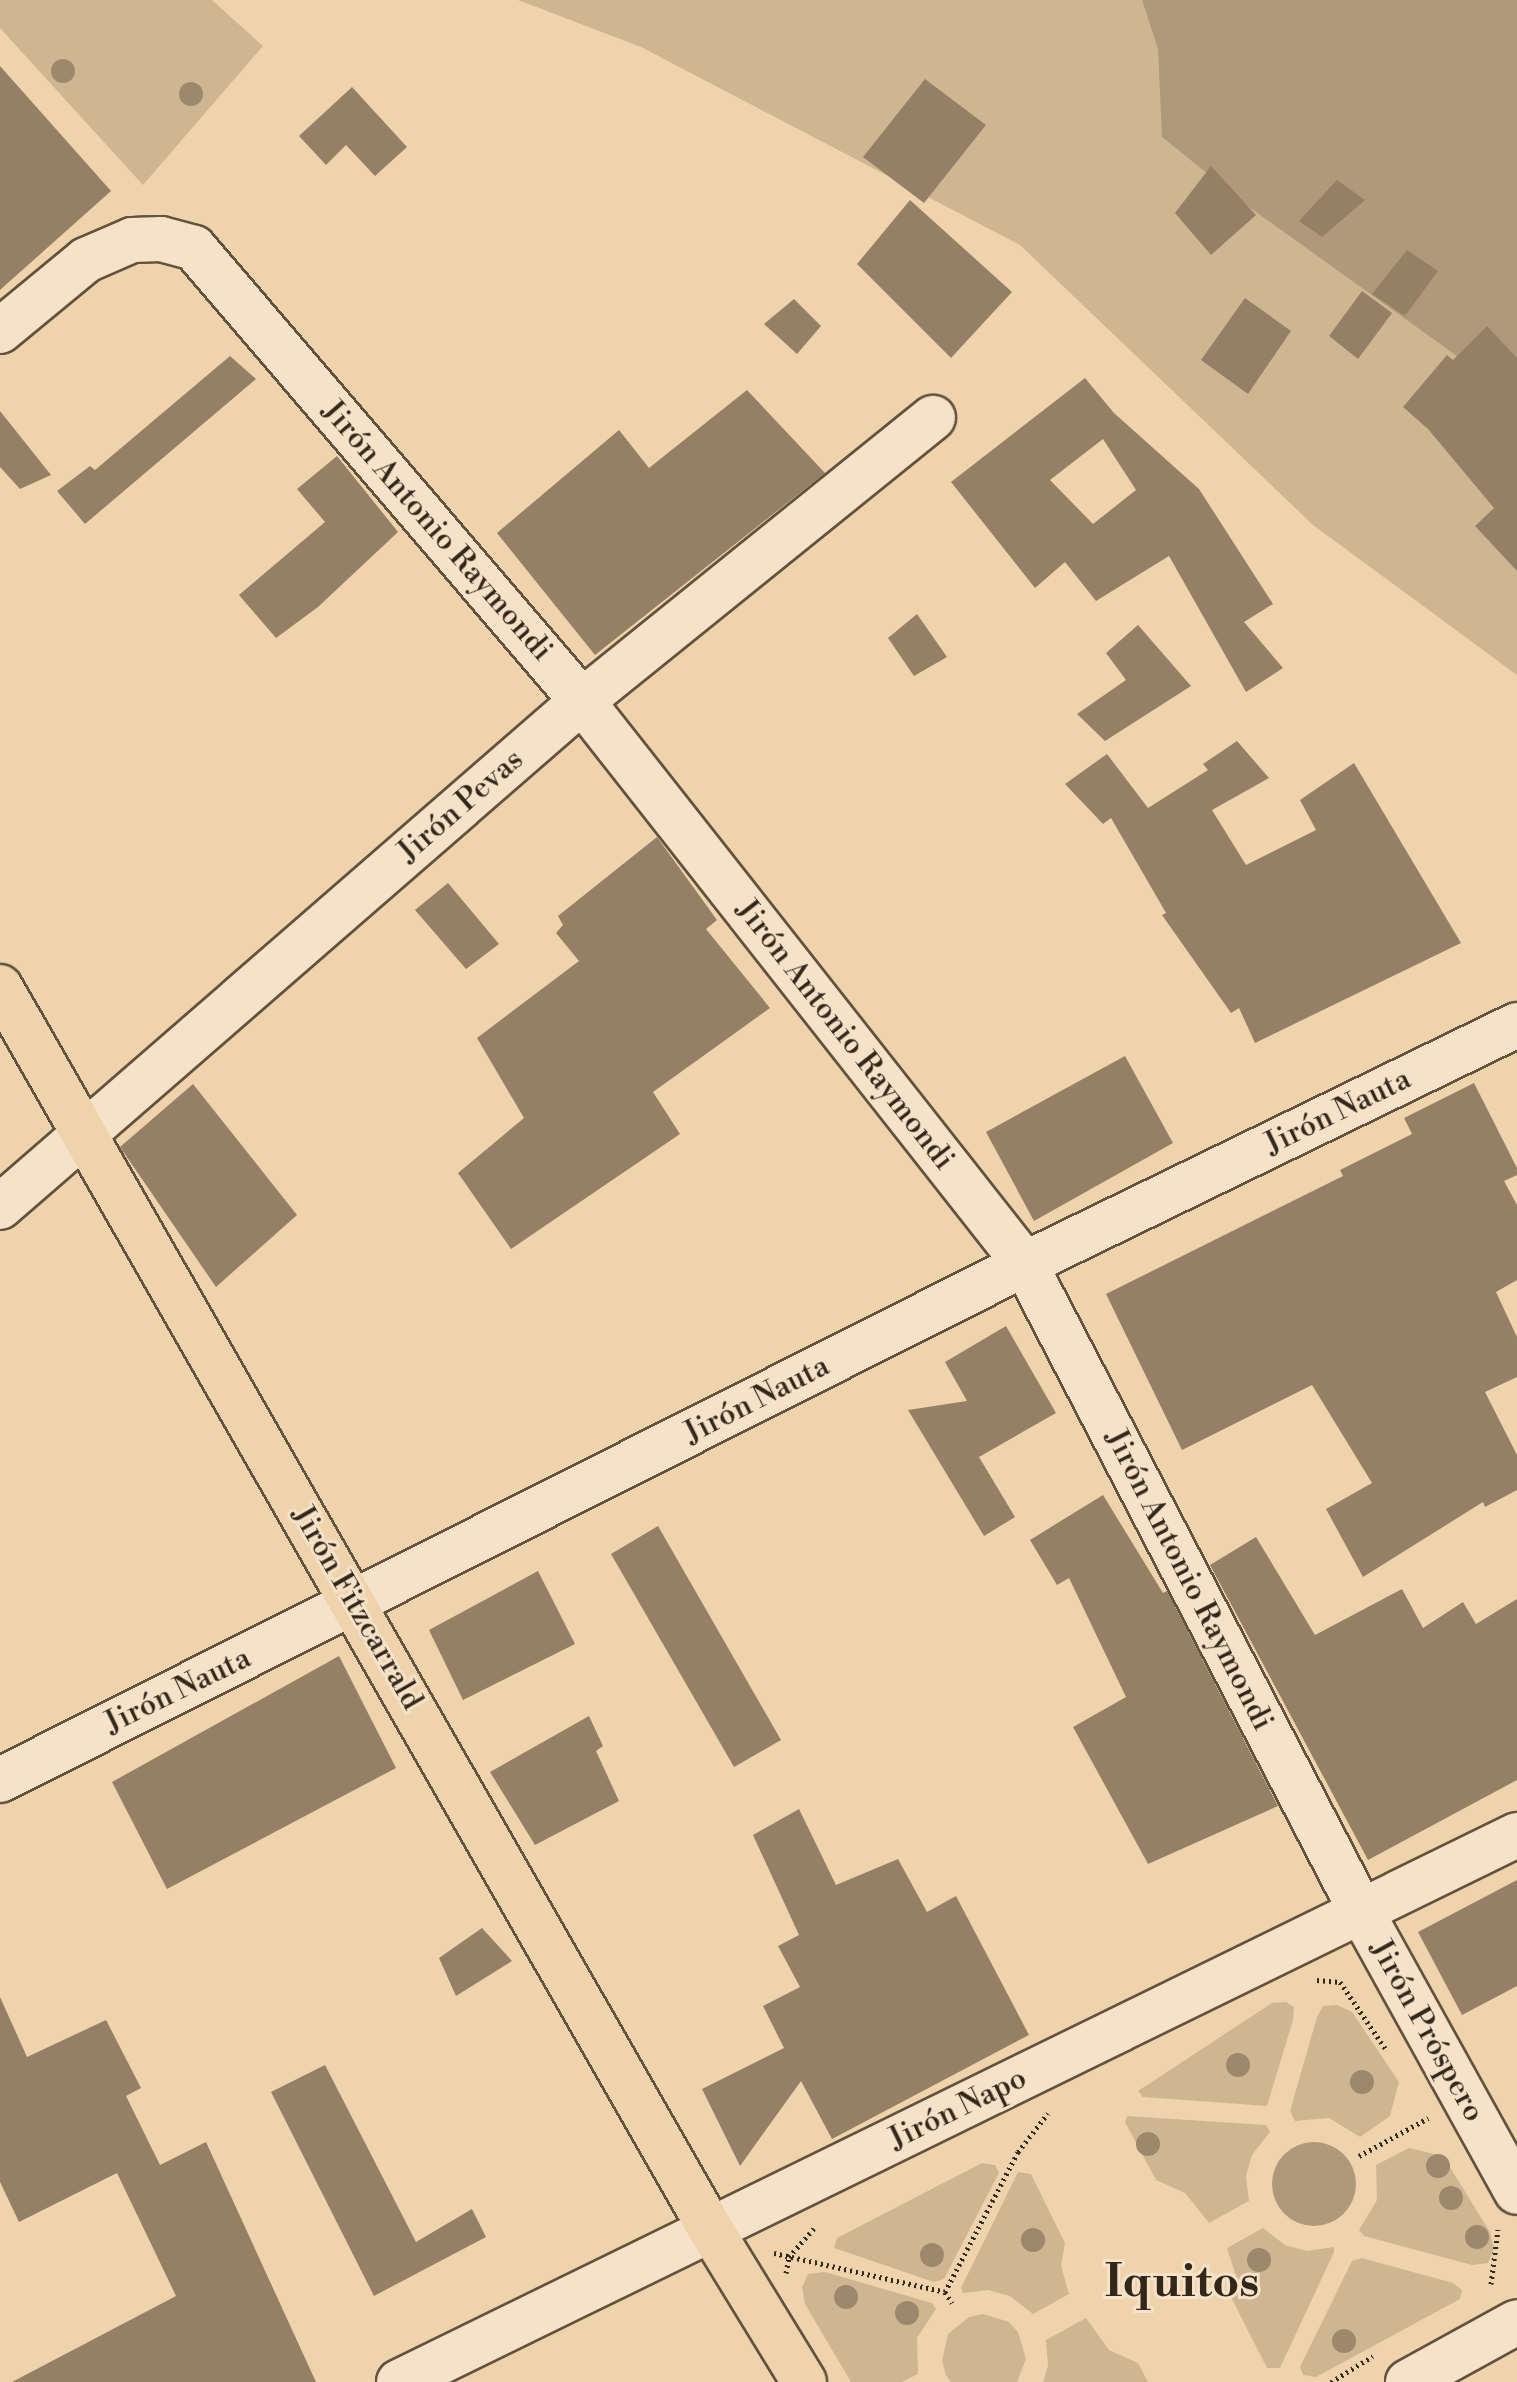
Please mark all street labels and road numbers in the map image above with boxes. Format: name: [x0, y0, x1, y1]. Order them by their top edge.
street label: Jirón Antonio Raymondi: [314, 394, 560, 668]
street label: Jirón Pevas: [391, 742, 531, 870]
street label: Jirón Antonio Raymondi: [728, 893, 962, 1177]
street label: Jirón Nauta: [1259, 1061, 1417, 1163]
street label: Jirón Nauta: [679, 1348, 835, 1452]
street label: Jirón Antonio Raymondi: [1097, 1424, 1281, 1736]
street label: Jirón Fitzcarrald: [284, 1500, 430, 1716]
street label: Jirón Nauta: [99, 1640, 257, 1742]
street label: Jirón Próspero: [1362, 1934, 1492, 2128]
street label: Jirón Napo: [883, 2060, 1033, 2158]

